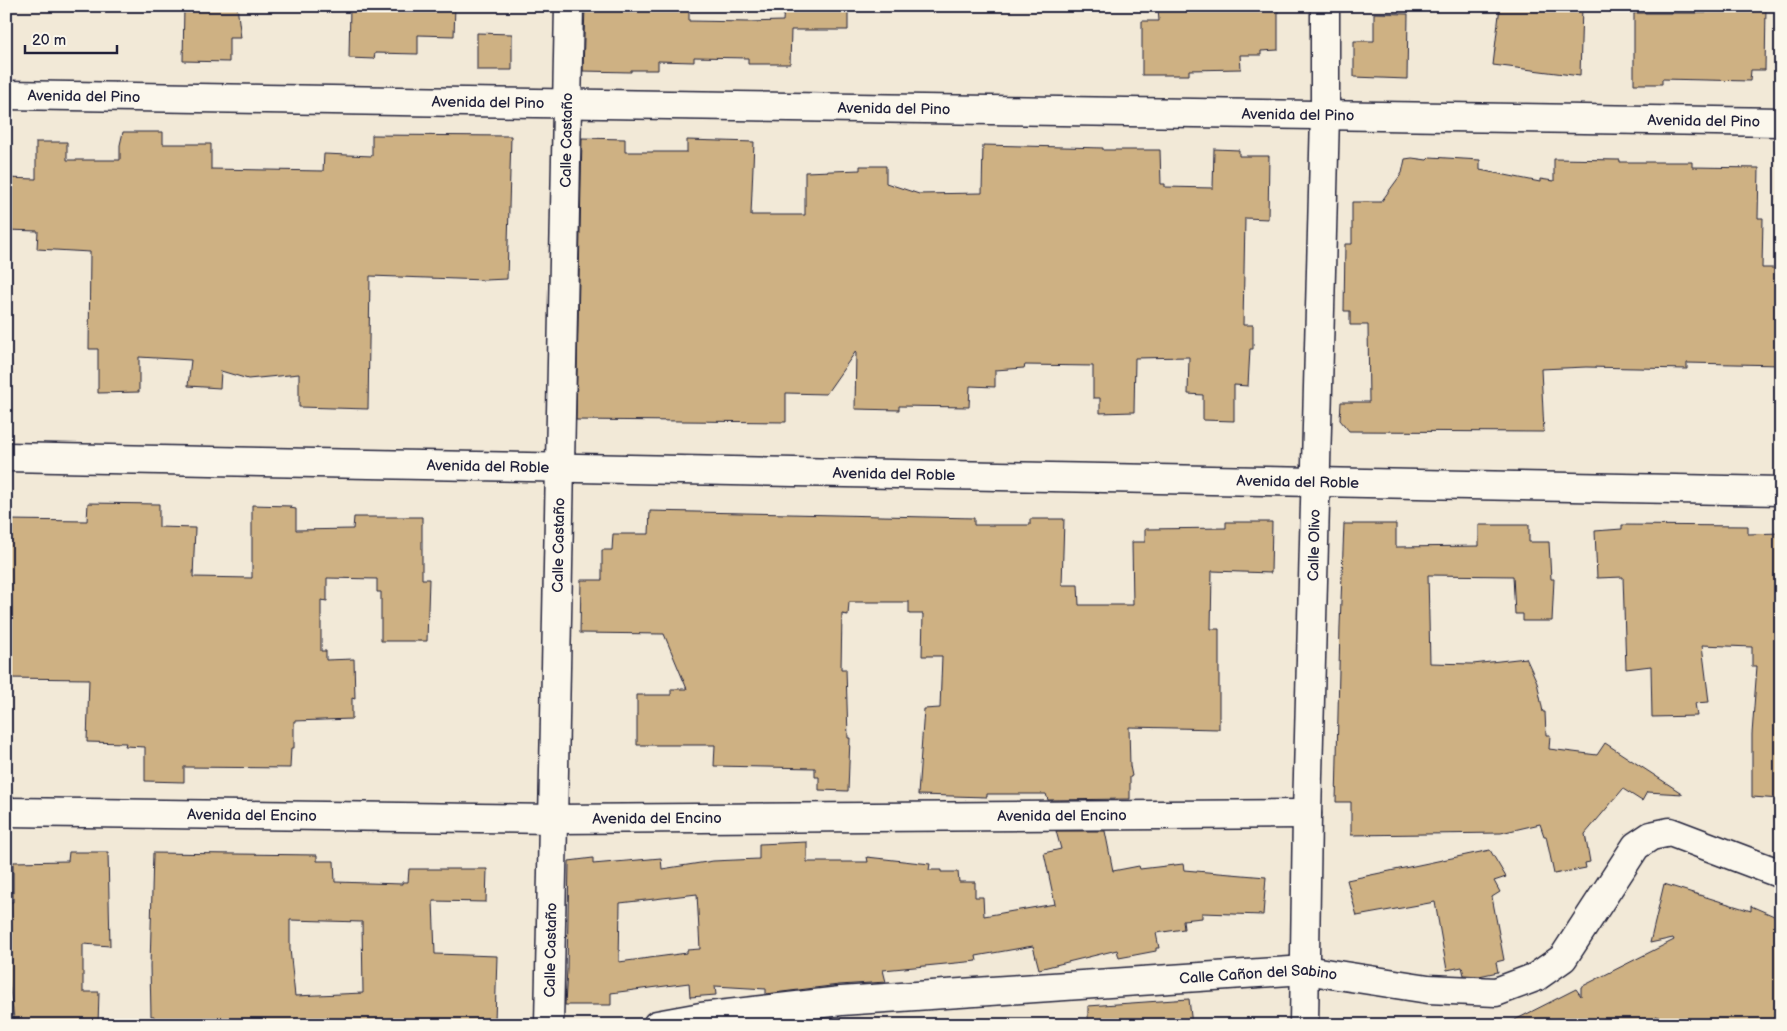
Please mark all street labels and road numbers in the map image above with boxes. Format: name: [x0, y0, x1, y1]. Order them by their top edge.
street label: Avenida del Pino: [27, 86, 141, 107]
street label: Avenida del Pino: [431, 92, 544, 113]
street label: Calle Castaño: [556, 92, 577, 188]
street label: Avenida del Pino: [837, 99, 950, 119]
street label: Avenida del Pino: [1241, 105, 1354, 126]
street label: Avenida del Pino: [1647, 111, 1760, 132]
street label: Avenida del Roble: [426, 456, 549, 477]
street label: Avenida del Roble: [832, 464, 955, 485]
street label: Avenida del Roble: [1236, 472, 1359, 493]
street label: Calle Castaño: [548, 497, 569, 593]
street label: Calle Olivo: [1304, 509, 1325, 581]
street label: Avenida del Encino: [187, 805, 317, 826]
street label: Avenida del Encino: [997, 806, 1127, 826]
street label: Avenida del Encino: [592, 809, 722, 829]
street label: Calle Castaño: [541, 902, 561, 998]
street label: Calle Cañon del Sabino: [1179, 961, 1339, 988]

